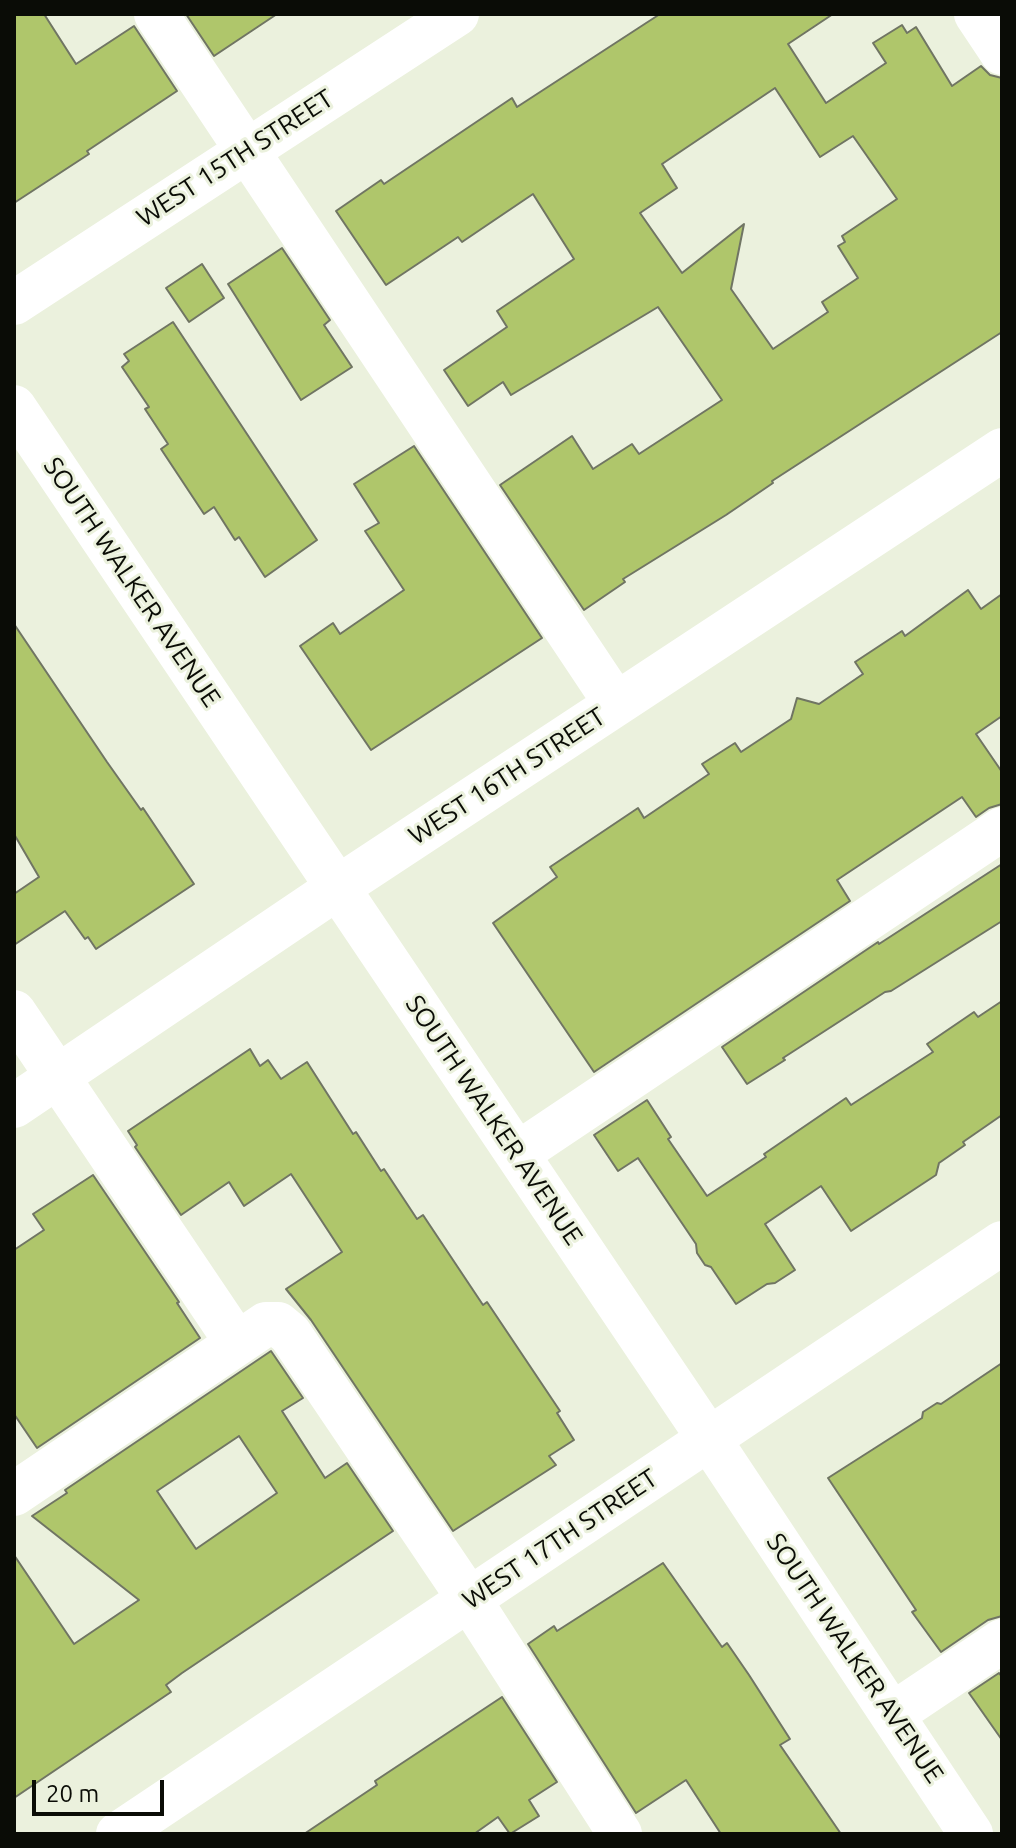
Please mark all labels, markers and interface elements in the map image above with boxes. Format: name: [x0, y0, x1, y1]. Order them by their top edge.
street label: WEST 15TH STREET: [131, 83, 339, 233]
street label: SOUTH WALKER AVENUE: [37, 451, 227, 713]
street label: WEST 16TH STREET: [403, 701, 611, 851]
street label: SOUTH WALKER AVENUE: [399, 989, 589, 1251]
street label: WEST 17TH STREET: [457, 1462, 663, 1616]
street label: SOUTH WALKER AVENUE: [760, 1527, 950, 1789]
scale bar: [36, 1764, 168, 1814]
text: 20 m: [46, 1780, 99, 1807]

